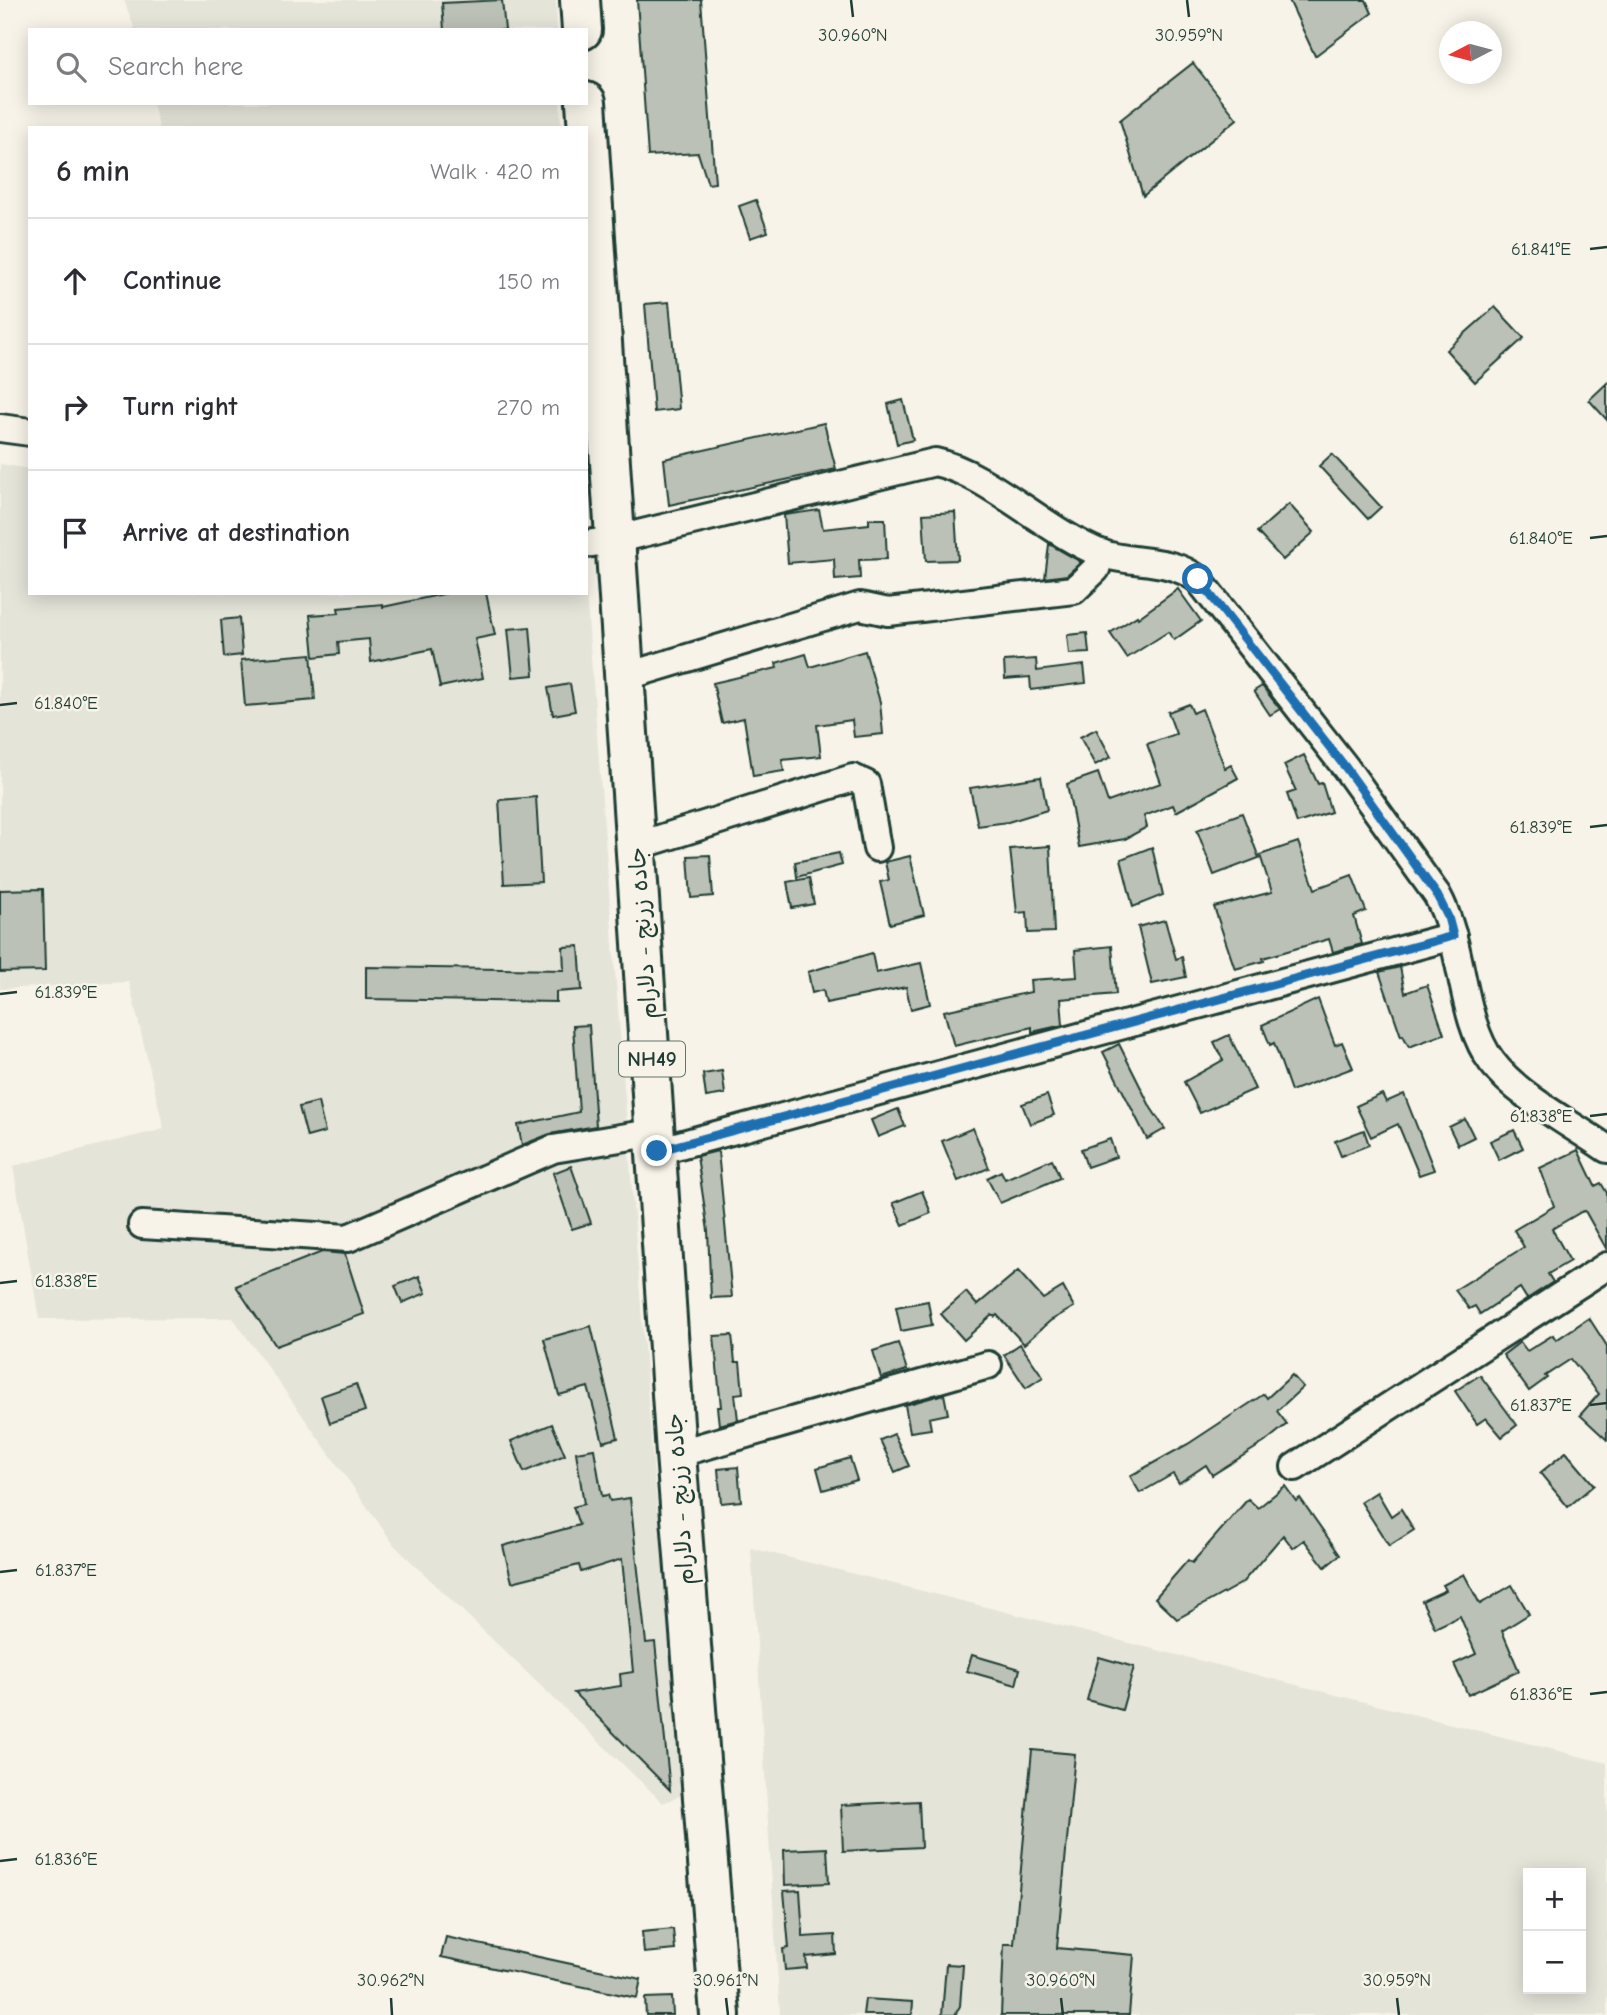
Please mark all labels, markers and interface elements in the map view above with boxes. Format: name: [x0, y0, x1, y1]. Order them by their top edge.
north arrow: [1439, 21, 1502, 84]
text: 30.960°N: [818, 25, 888, 46]
text: 30.959°N: [1155, 25, 1223, 46]
search box: [28, 28, 588, 105]
icon: search: [52, 48, 90, 86]
text: Search here: [108, 52, 243, 82]
text: 6 min: [56, 154, 130, 189]
text: Walk · 420 m: [430, 158, 560, 185]
text: 61.841°E: [1511, 239, 1571, 260]
icon: ahead: [56, 262, 94, 300]
text: Continue: [123, 266, 221, 296]
text: 150 m: [498, 268, 560, 295]
icon: right: [56, 388, 94, 426]
text: Turn right: [123, 392, 237, 422]
text: 270 m: [496, 394, 560, 421]
icon: arrive: [56, 514, 94, 552]
text: Arrive at destination: [123, 518, 350, 548]
text: 61.840°E: [1509, 528, 1573, 549]
route start: [1182, 563, 1213, 594]
text: 61.840°E: [34, 693, 98, 714]
text: 61.839°E: [1510, 817, 1573, 838]
street label: جاده زرنج - دلارام: [624, 846, 666, 1020]
text: 61.839°E: [35, 982, 98, 1003]
road number: NH49: [619, 1042, 685, 1076]
text: 61.838°E: [1510, 1106, 1572, 1127]
route end: [641, 1135, 672, 1166]
text: 61.838°E: [35, 1271, 97, 1292]
text: 61.837°E: [1510, 1395, 1572, 1416]
street label: جاده زرنج - دلارام: [661, 1412, 703, 1586]
text: 61.837°E: [35, 1560, 97, 1581]
text: 61.836°E: [1509, 1684, 1573, 1705]
text: 61.836°E: [34, 1849, 98, 1870]
map controls: [1523, 1868, 1586, 1994]
button: +: [1523, 1868, 1586, 1931]
button: −: [1523, 1931, 1586, 1994]
text: 30.962°N: [357, 1970, 425, 1991]
text: 30.961°N: [693, 1970, 759, 1991]
text: 30.960°N: [1026, 1970, 1096, 1991]
text: 30.959°N: [1363, 1970, 1431, 1991]

